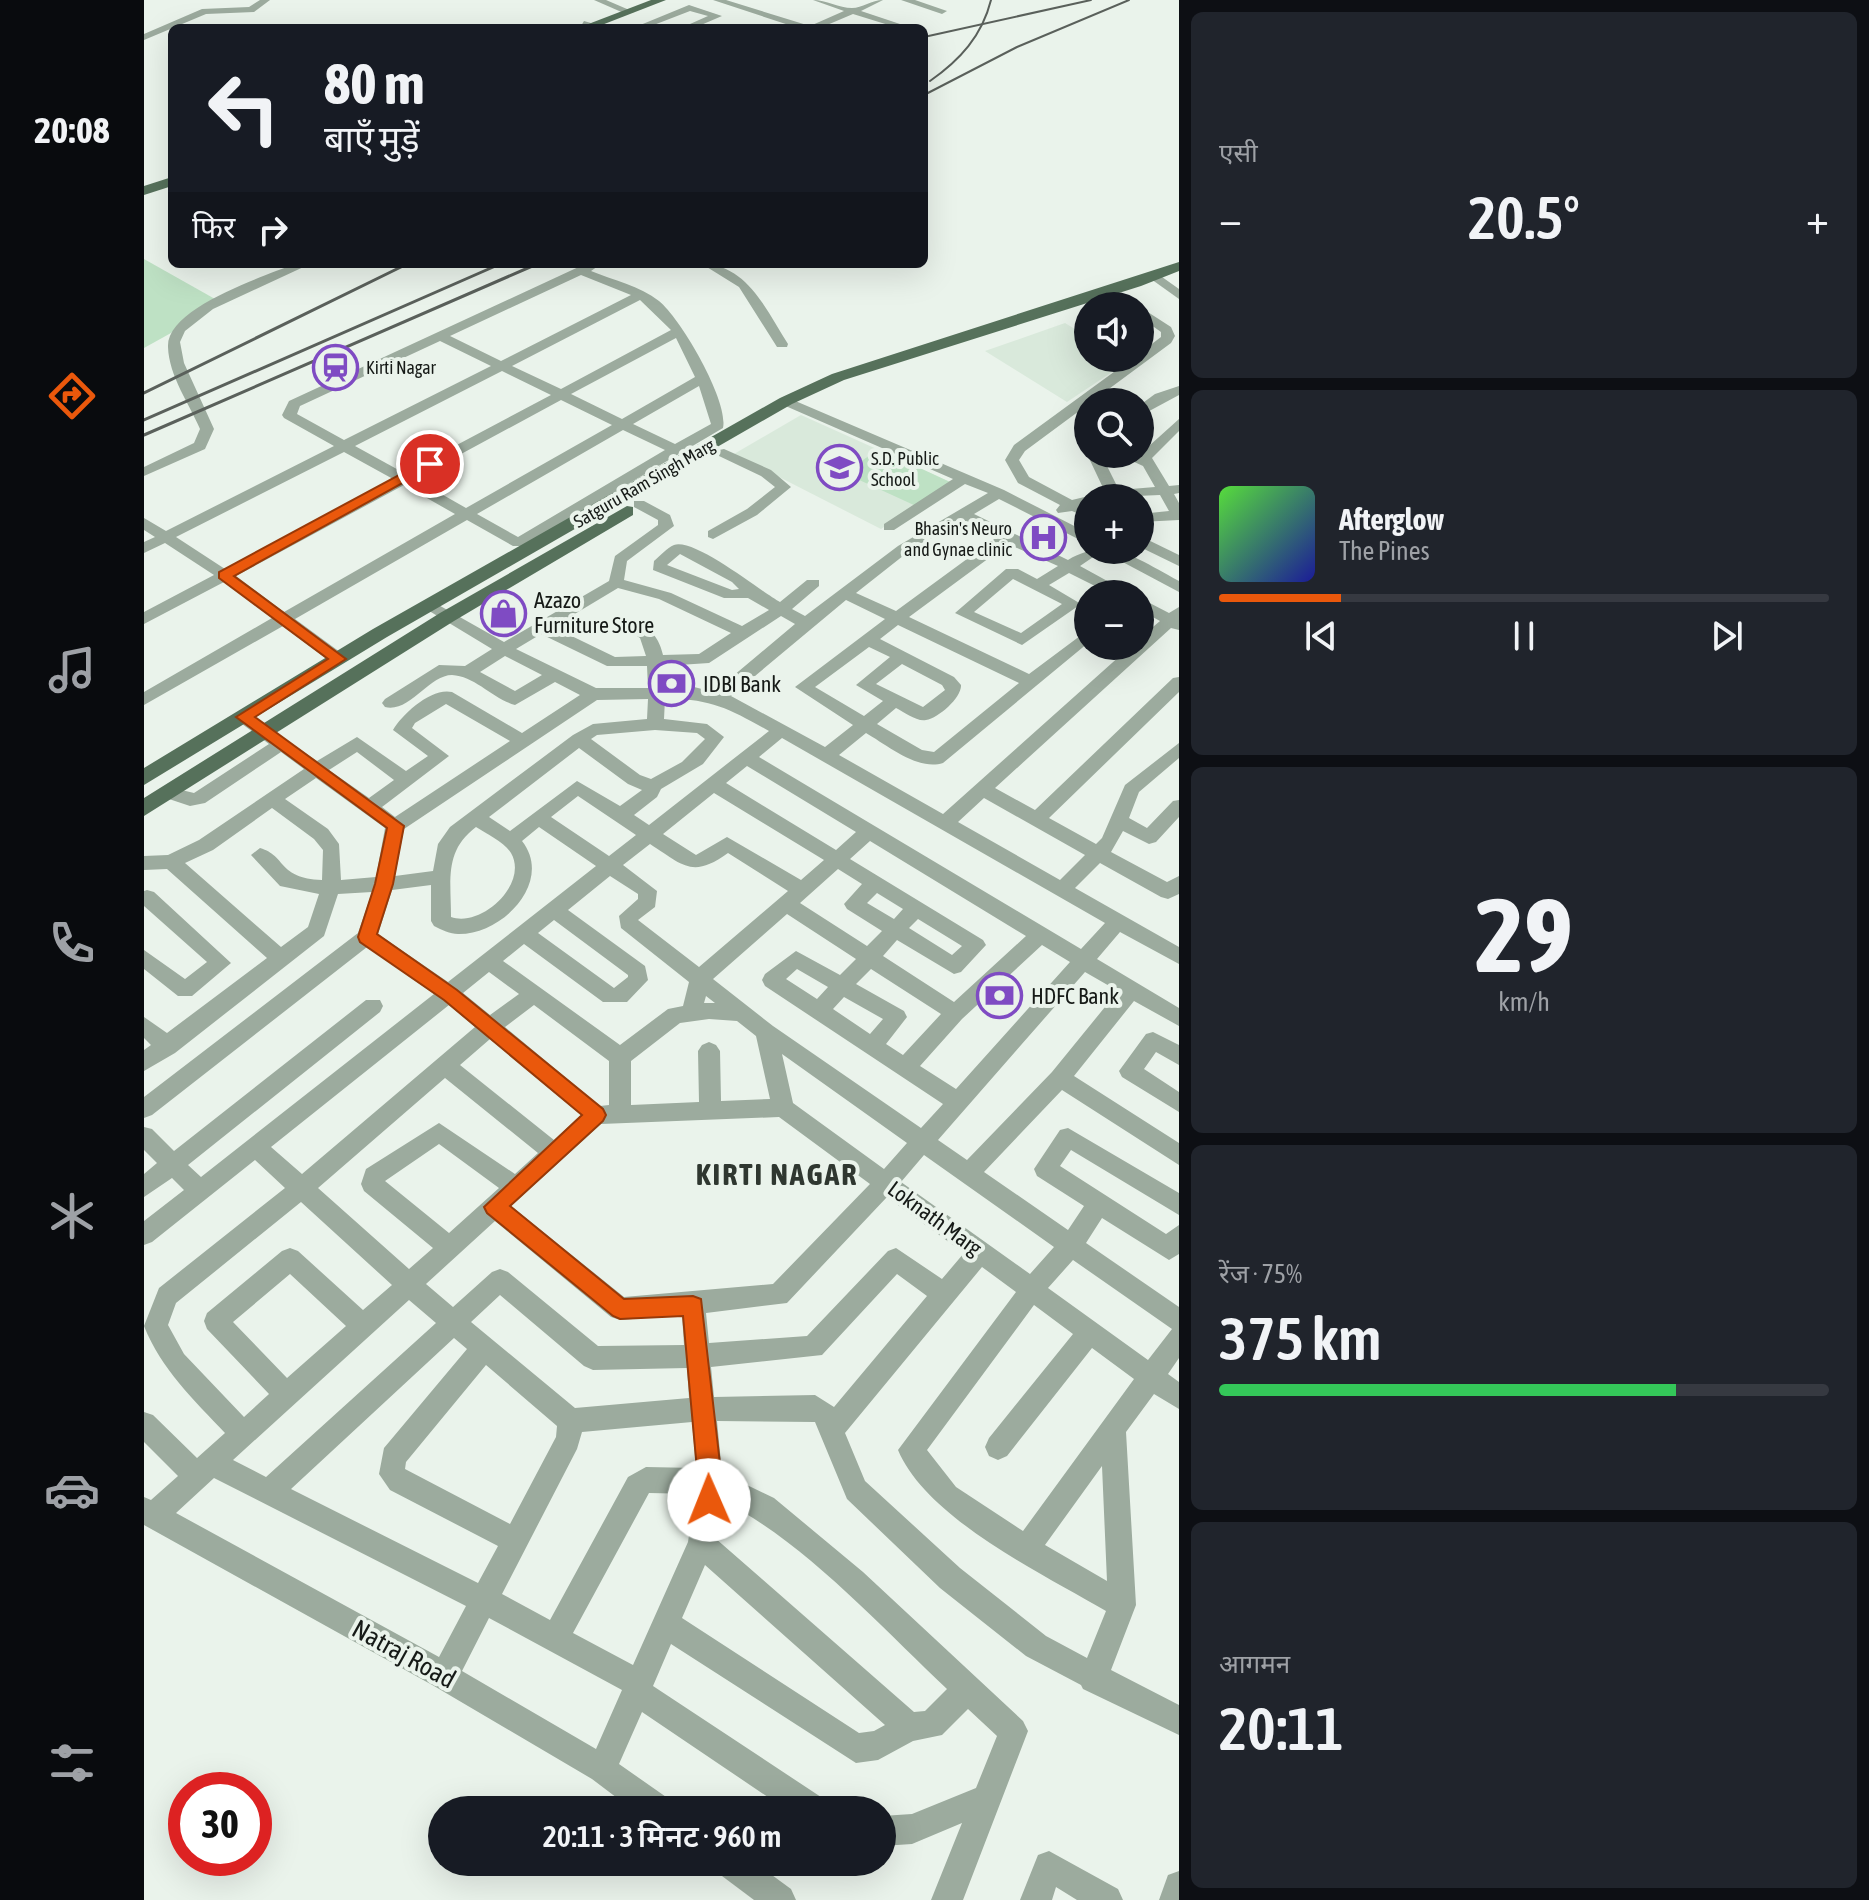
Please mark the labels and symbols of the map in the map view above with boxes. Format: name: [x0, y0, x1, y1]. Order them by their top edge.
station icon: Kirti Nagar: [311, 343, 359, 391]
place label: Kirti Nagar: [366, 357, 437, 378]
pin: [396, 430, 464, 498]
street label: Satguru Ram Singh Marg: [570, 434, 718, 532]
school or university icon: S.D. Public School: [816, 444, 864, 492]
place label: S.D. Public School: [871, 448, 939, 490]
hospital icon: Bhasin's Neuro and Gynae clinic: [1019, 514, 1067, 562]
place label: Bhasin's Neuro and Gynae clinic: [904, 518, 1012, 560]
place label: Azazo Furniture Store: [534, 587, 654, 638]
shop icon: Azazo Furniture Store: [479, 589, 527, 637]
bank icon: IDBI Bank: [648, 660, 696, 708]
place label: IDBI Bank: [703, 671, 781, 697]
bank icon: HDFC Bank: [976, 972, 1024, 1020]
place label: HDFC Bank: [1031, 983, 1119, 1009]
district label: KIRTI NAGAR: [696, 1157, 858, 1191]
street label: Loknath Marg: [883, 1175, 987, 1261]
position arrow: [667, 1458, 751, 1542]
street label: Natraj Road: [347, 1613, 461, 1695]
speed limit sign: 30: [168, 1772, 272, 1876]

